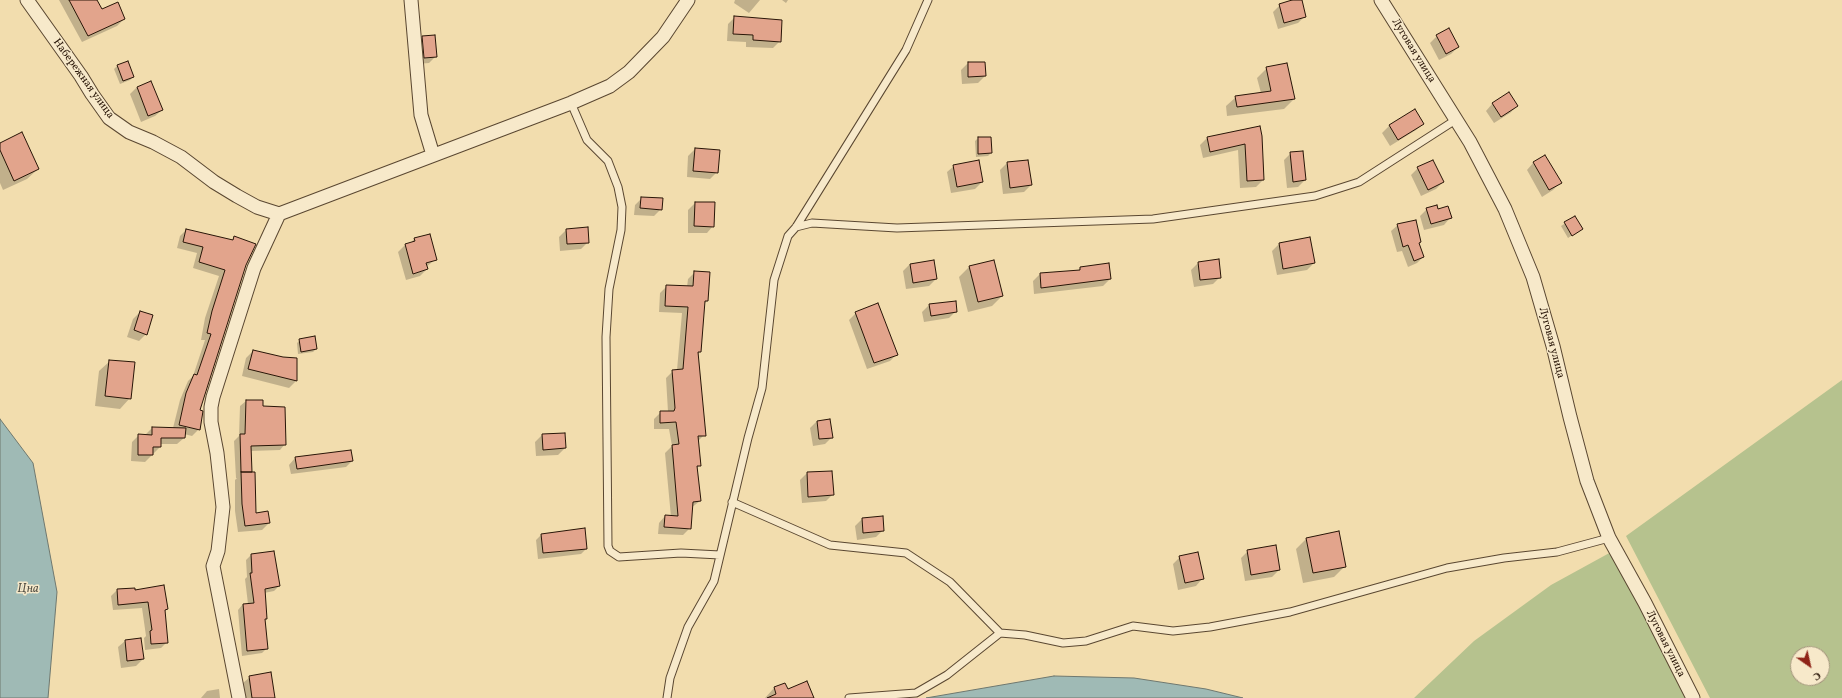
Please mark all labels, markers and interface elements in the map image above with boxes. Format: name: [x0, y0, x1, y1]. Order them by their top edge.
street label: Луговая улица: [1388, 16, 1438, 86]
street label: Набережная улица: [50, 36, 116, 122]
street label: Луговая улица: [1535, 306, 1567, 380]
water label: Цна: [17, 583, 39, 597]
street label: Луговая улица: [1642, 608, 1688, 680]
north arrow: [1790, 646, 1830, 686]
text: С: [1809, 667, 1824, 684]

